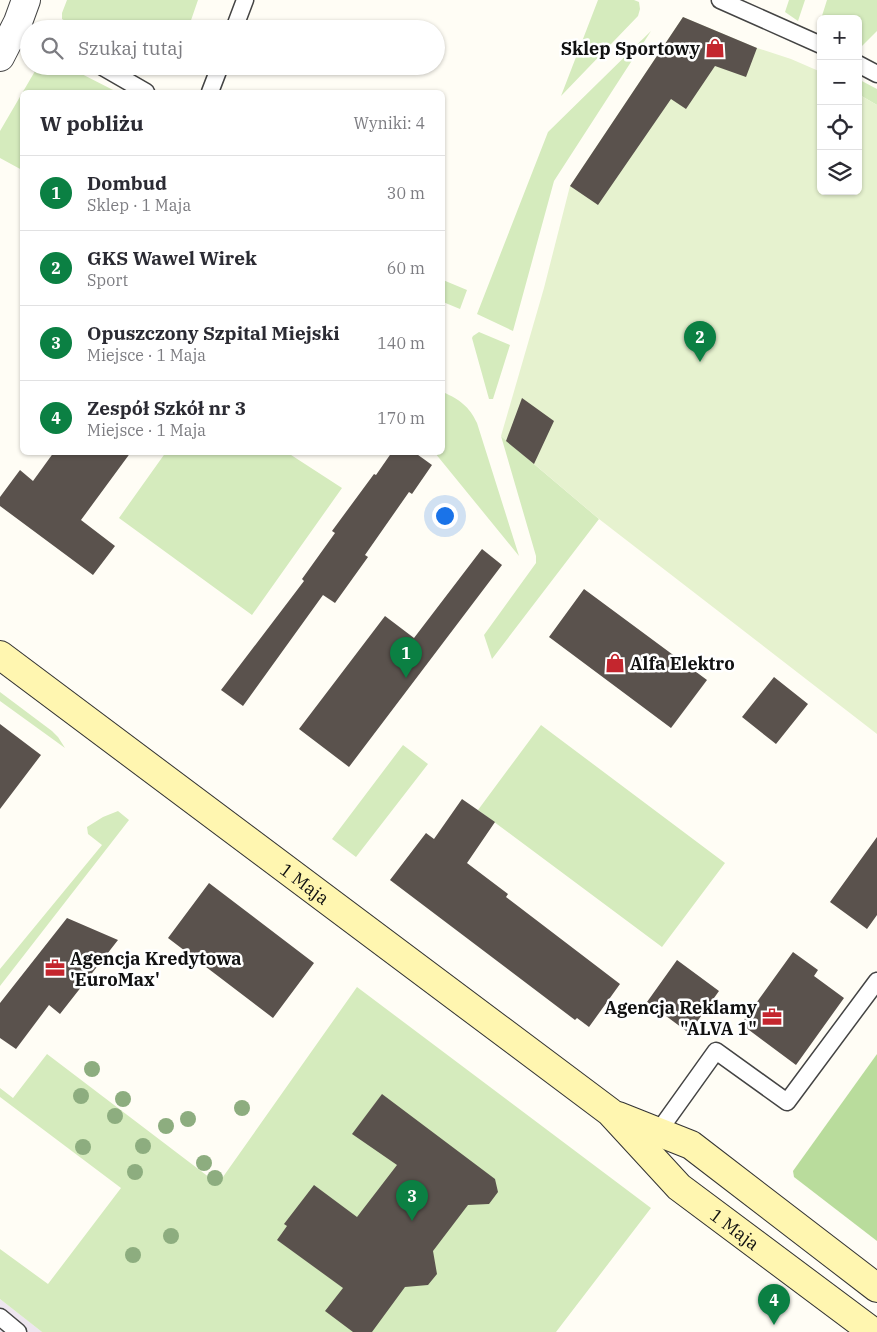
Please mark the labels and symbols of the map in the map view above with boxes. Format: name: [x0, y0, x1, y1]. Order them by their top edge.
place label: Sklep Sportowy: [561, 37, 701, 60]
shop icon: Sklep Sportowy: [704, 37, 726, 59]
pin: 2: [684, 321, 716, 362]
your location: [432, 503, 458, 529]
pin: 1: [390, 637, 422, 678]
shop icon: Alfa Elektro: [604, 652, 626, 674]
place label: Alfa Elektro: [630, 652, 735, 675]
street label: 1 Maja: [276, 857, 334, 909]
place label: Agencja Kredytowa 'EuroMax': [70, 947, 242, 991]
office icon: Agencja Kredytowa 'EuroMax': [44, 957, 66, 979]
place label: Agencja Reklamy "ALVA 1": [605, 996, 758, 1040]
office icon: Agencja Reklamy "ALVA 1": [761, 1006, 783, 1028]
pin: 3: [396, 1180, 428, 1221]
street label: 1 Maja: [706, 1203, 764, 1255]
pin: 4: [758, 1284, 790, 1325]

